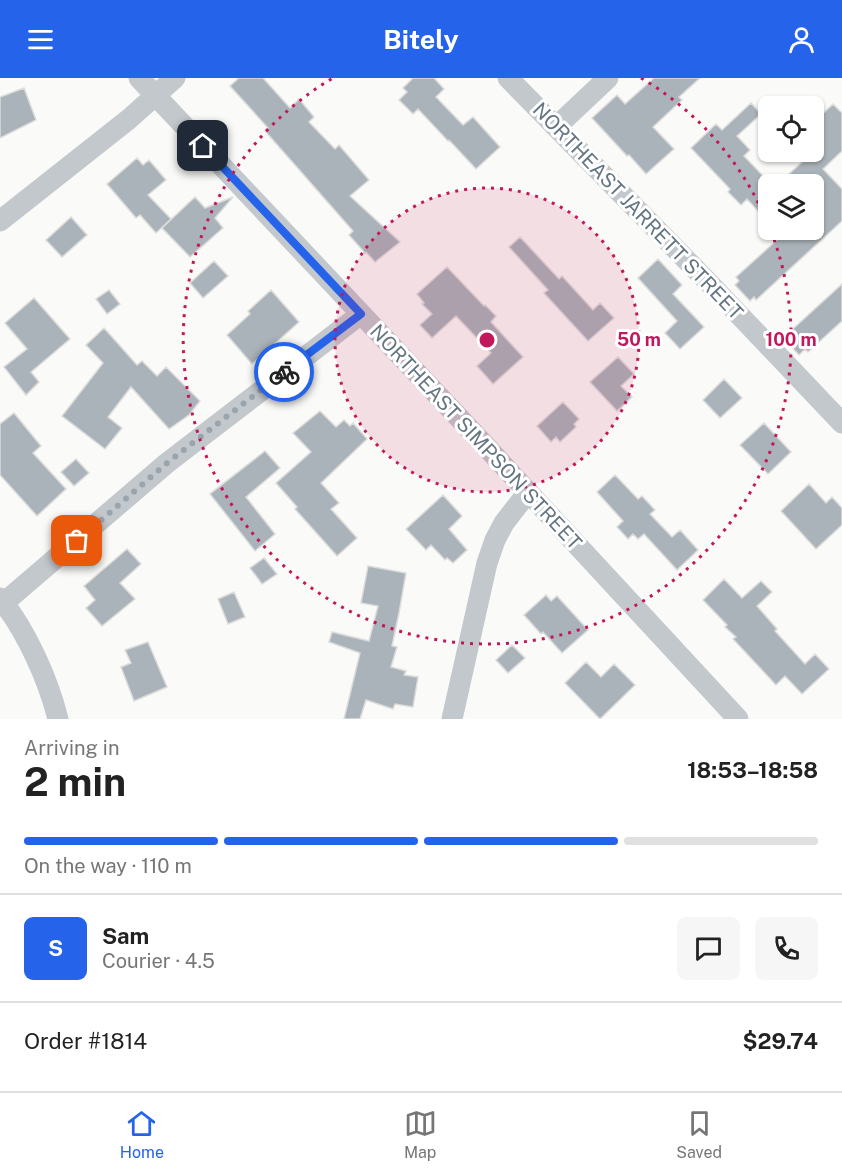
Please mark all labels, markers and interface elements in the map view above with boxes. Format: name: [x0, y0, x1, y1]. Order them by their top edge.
icon: menu: [24, 23, 57, 56]
text: Bitely: [383, 23, 459, 55]
icon: person: [785, 23, 818, 56]
map controls: [758, 96, 824, 240]
button: locate: [758, 96, 824, 162]
street label: NORTHEAST JARRETT STREET: [528, 98, 748, 324]
pin: [177, 120, 228, 171]
icon: home: [186, 129, 219, 162]
button: layers: [758, 174, 824, 240]
street label: NORTHEAST SIMPSON STREET: [365, 319, 587, 555]
text: 50 m: [617, 329, 661, 350]
text: 100 m: [765, 329, 817, 350]
centre of rings: [477, 330, 497, 350]
courier: [254, 342, 314, 402]
icon: bike: [268, 356, 301, 389]
pin: [51, 515, 102, 566]
icon: bag: [60, 524, 93, 557]
text: Arriving in: [24, 736, 119, 760]
text: 18:53–18:58: [687, 757, 818, 783]
text: 2 min: [24, 759, 126, 805]
text: On the way · 110 m: [24, 854, 192, 878]
button: chat: [677, 917, 740, 980]
button: phone: [755, 917, 818, 980]
text: Sam: [102, 923, 149, 949]
text: S: [48, 935, 63, 961]
text: Courier · 4.5: [102, 949, 215, 973]
text: Order #1814: [24, 1028, 147, 1054]
text: $29.74: [743, 1028, 818, 1054]
tab: Home: [120, 1107, 164, 1162]
tab: Map: [404, 1107, 437, 1162]
tab: Saved: [676, 1107, 722, 1162]

